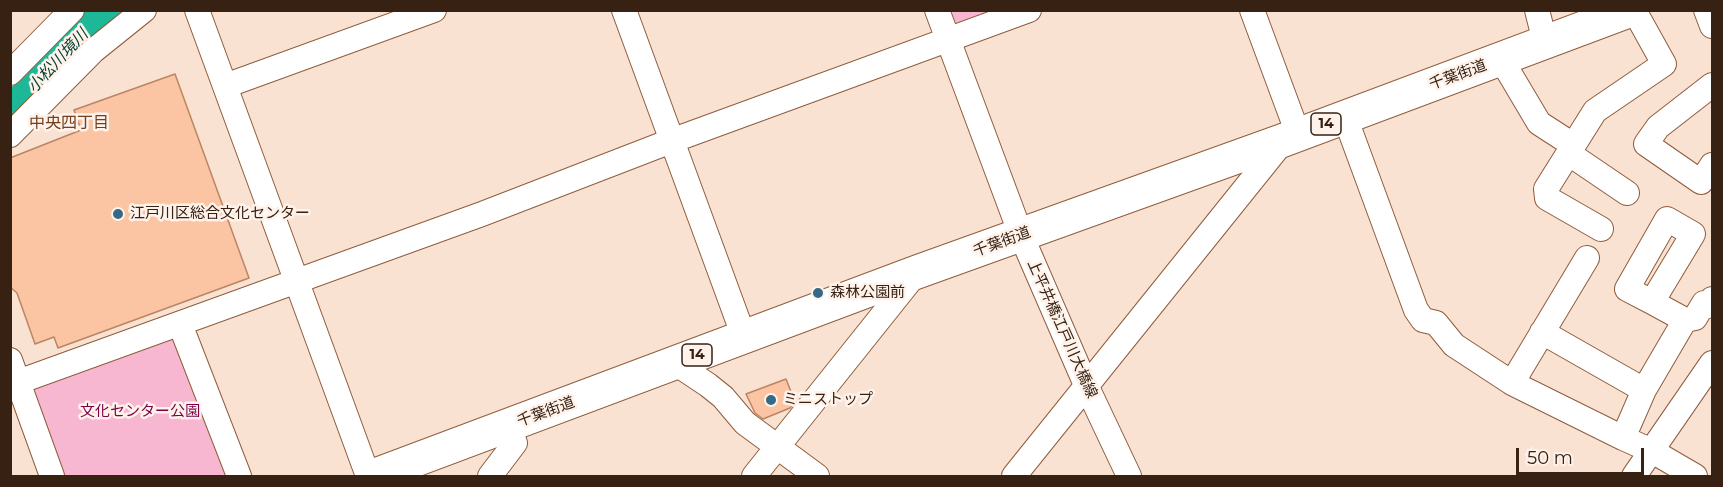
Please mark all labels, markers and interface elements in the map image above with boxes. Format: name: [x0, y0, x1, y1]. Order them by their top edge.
water label: 小松川境川: [24, 25, 92, 97]
street label: 千葉街道: [1427, 56, 1489, 94]
district label: 中央四丁目: [29, 113, 109, 133]
road number: 14: [1311, 113, 1341, 135]
place label: 江戸川区総合文化センター: [130, 205, 310, 223]
marker: 江戸川区総合文化センター: [111, 207, 125, 221]
street label: 千葉街道: [971, 223, 1033, 261]
street label: 上平井橋江戸川大橋線: [1023, 257, 1101, 401]
place label: 森林公園前: [830, 284, 905, 302]
marker: 森林公園前: [811, 286, 825, 300]
road number: 14: [682, 344, 712, 366]
place label: ミニストップ: [783, 391, 873, 409]
street label: 千葉街道: [515, 393, 577, 431]
marker: ミニストップ: [764, 393, 778, 407]
park label: 文化センター公園: [80, 403, 200, 421]
scale bar: [1519, 436, 1646, 474]
text: 50 m: [1527, 447, 1573, 469]

